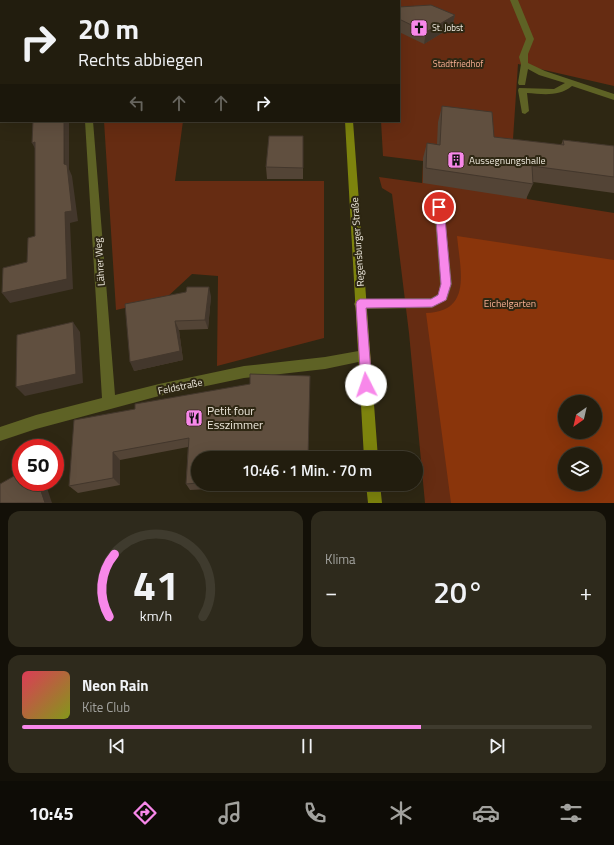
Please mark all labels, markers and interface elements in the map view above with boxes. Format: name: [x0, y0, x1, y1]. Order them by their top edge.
text: 20 m: [78, 7, 139, 50]
icon: right: [12, 16, 64, 68]
church icon: St. Jobst: [409, 18, 429, 38]
place label: St. Jobst: [432, 21, 464, 34]
text: Rechts abbiegen: [78, 46, 203, 73]
park label: Stadtfriedhof: [433, 57, 483, 70]
icon: left: [126, 92, 148, 114]
icon: ahead: [168, 92, 190, 114]
icon: ahead: [210, 92, 232, 114]
icon: right: [252, 92, 274, 114]
building icon: Aussegnungshalle: [446, 150, 466, 170]
place label: Aussegnungshalle: [469, 153, 546, 168]
pin: [422, 190, 456, 224]
icon: arrive: [428, 196, 450, 218]
street label: Regensburger Straße: [347, 197, 368, 287]
street label: Lährer Weg: [90, 237, 109, 286]
park label: Eichelgarten: [484, 296, 536, 311]
position arrow: [345, 364, 387, 406]
street label: Feldstraße: [156, 374, 204, 399]
north arrow: [558, 395, 602, 439]
map controls: [558, 395, 602, 491]
place label: Petit four Esszimmer: [207, 401, 263, 434]
restaurant icon: Petit four Esszimmer: [184, 408, 204, 428]
speed limit sign: 50: [12, 439, 64, 491]
button: layers: [558, 447, 602, 491]
text: 10:46 · 1 Min. · 70 m: [242, 459, 372, 482]
text: Klima: [325, 549, 356, 569]
text: 41: [132, 553, 179, 616]
text: 20°: [433, 569, 484, 615]
text: −: [325, 575, 337, 609]
text: +: [580, 575, 592, 609]
text: km/h: [139, 605, 172, 627]
text: Neon Rain: [82, 674, 149, 697]
text: Kite Club: [82, 697, 130, 717]
icon: previous: [106, 735, 128, 757]
icon: pause: [296, 735, 318, 757]
icon: next: [486, 735, 508, 757]
icon: directions: [131, 799, 159, 827]
icon: music: [216, 799, 244, 827]
icon: phone: [301, 799, 329, 827]
icon: climate: [387, 799, 415, 827]
icon: car: [472, 799, 500, 827]
icon: filters: [557, 799, 585, 827]
text: 10:45: [29, 800, 74, 827]

